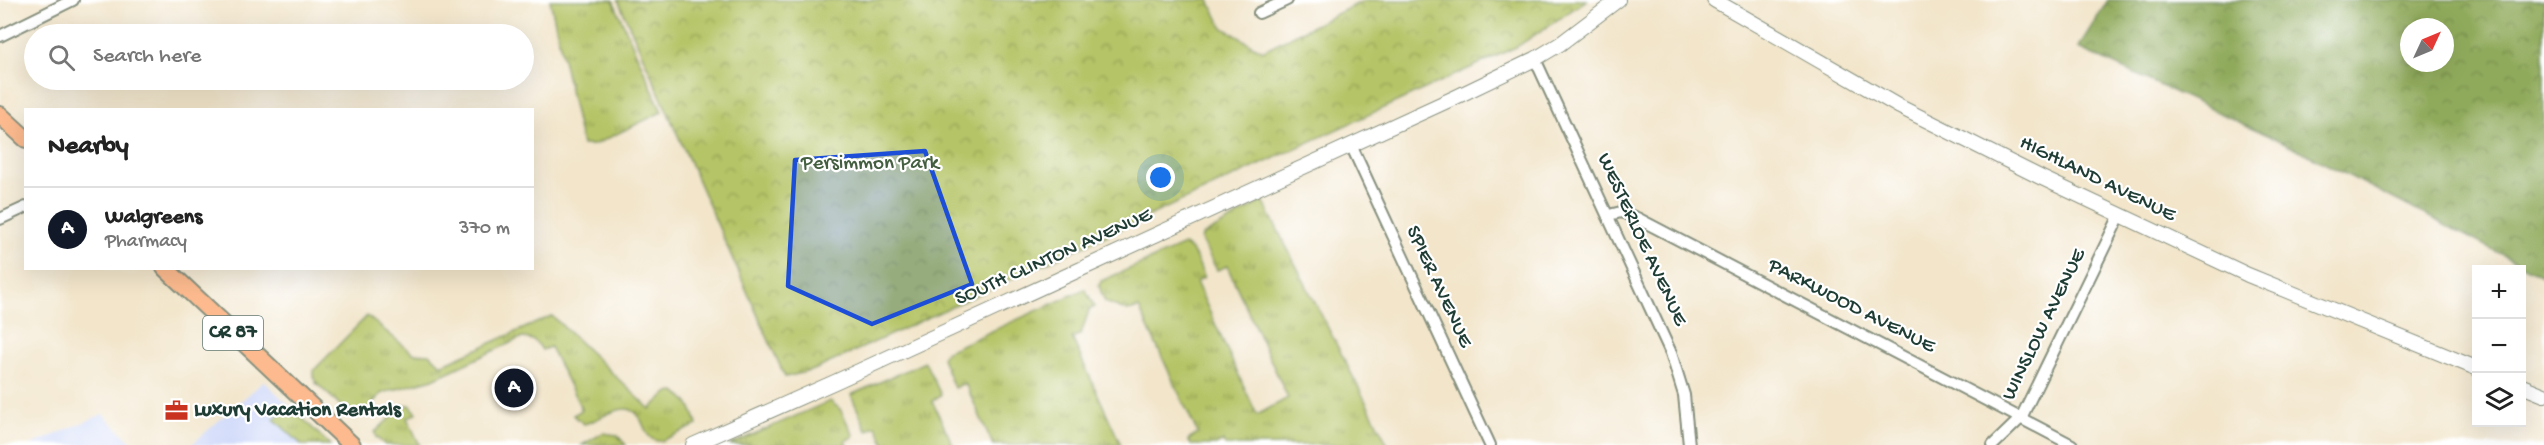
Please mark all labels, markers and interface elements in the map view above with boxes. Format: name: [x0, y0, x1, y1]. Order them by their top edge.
north arrow: [2400, 18, 2454, 72]
search box: [24, 24, 534, 90]
icon: search: [45, 41, 78, 74]
text: Search here: [93, 44, 201, 70]
street label: HIGHLAND AVENUE: [2015, 131, 2180, 229]
text: Nearby: [48, 132, 129, 163]
street label: WESTERLOE AVENUE: [1590, 150, 1692, 331]
park label: Persimmon Park: [800, 152, 942, 177]
your location: [1146, 163, 1175, 192]
street label: SOUTH CLINTON AVENUE: [952, 203, 1157, 313]
text: Walgreens: [105, 205, 202, 231]
text: A: [62, 218, 73, 241]
text: 370 m: [459, 218, 510, 241]
street label: SPIER AVENUE: [1399, 222, 1478, 353]
text: Pharmacy: [105, 231, 187, 254]
street label: WINSLOW AVENUE: [1997, 244, 2093, 405]
street label: PARKWOOD AVENUE: [1762, 254, 1940, 360]
map controls: [2472, 265, 2526, 427]
button: +: [2472, 265, 2526, 319]
road number: CR 87: [203, 316, 263, 350]
button: −: [2472, 319, 2526, 373]
pin: A: [494, 366, 534, 410]
button: layers: [2472, 373, 2526, 427]
office icon: Luxury Vacation Rentals: [163, 398, 189, 424]
place label: Luxury Vacation Rentals: [194, 399, 402, 424]

